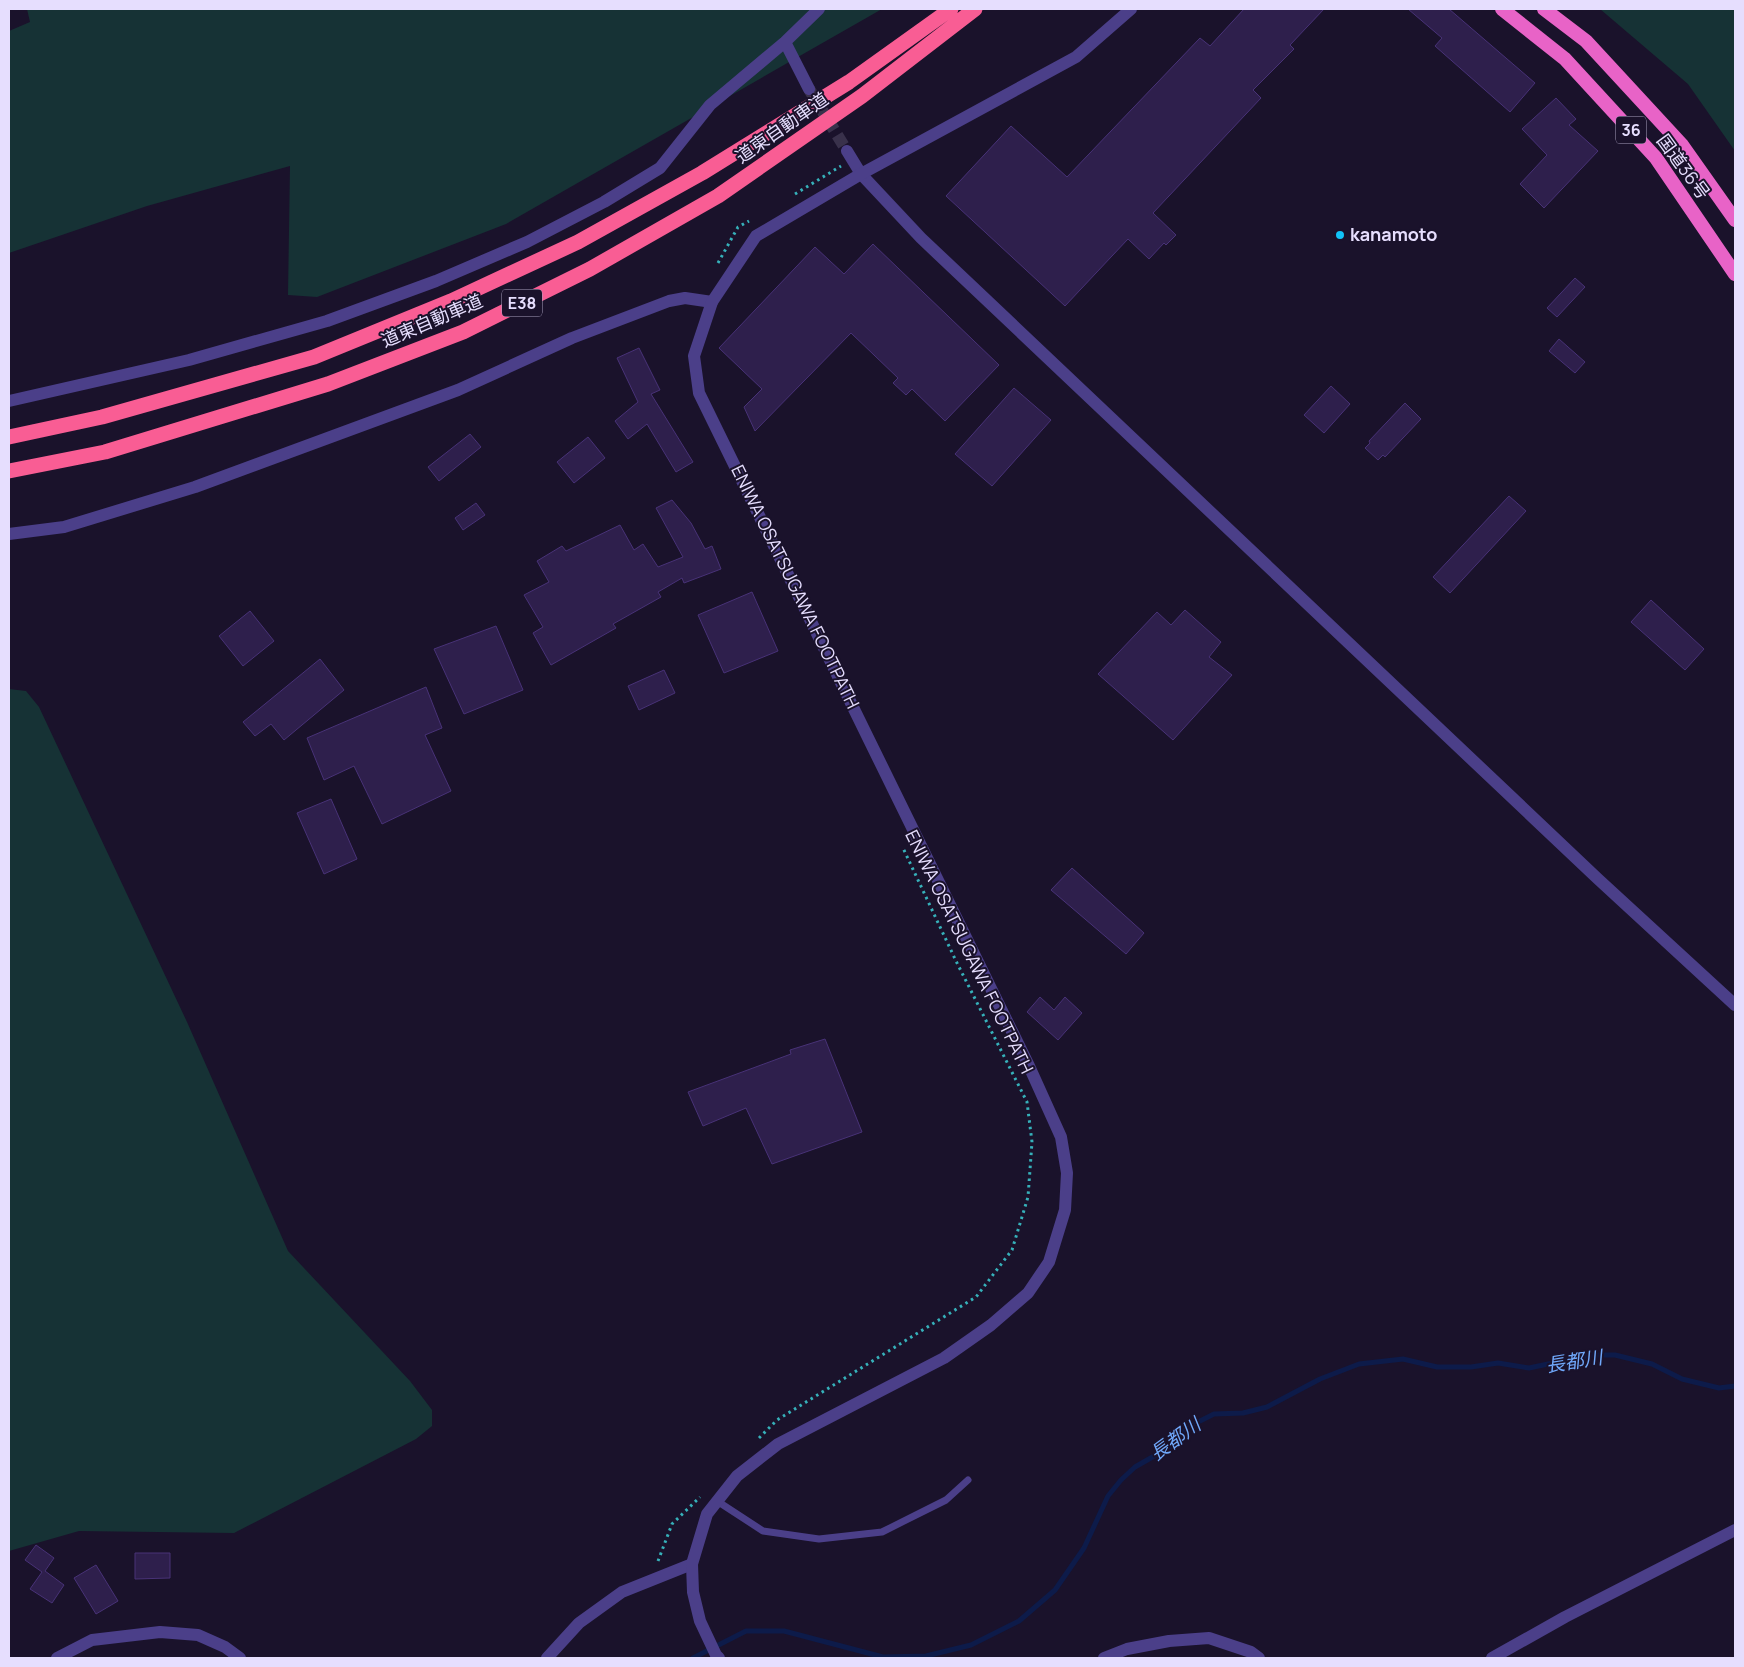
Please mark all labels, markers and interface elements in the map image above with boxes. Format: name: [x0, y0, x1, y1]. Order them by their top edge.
street label: 道東自動車道: [730, 86, 833, 168]
road number: 36: [1616, 116, 1646, 144]
street label: 国道36号: [1652, 129, 1716, 204]
place label: kanamoto: [1350, 222, 1437, 246]
marker: kanamoto: [1334, 229, 1346, 241]
street label: 道東自動車道: [377, 288, 486, 352]
road number: E38: [502, 290, 542, 316]
street label: ENIWA OSATSUGAWA FOOTPATH: [726, 461, 865, 712]
street label: ENIWA OSATSUGAWA FOOTPATH: [900, 826, 1039, 1077]
water label: 長都川: [1544, 1343, 1606, 1378]
water label: 長都川: [1144, 1411, 1207, 1466]

